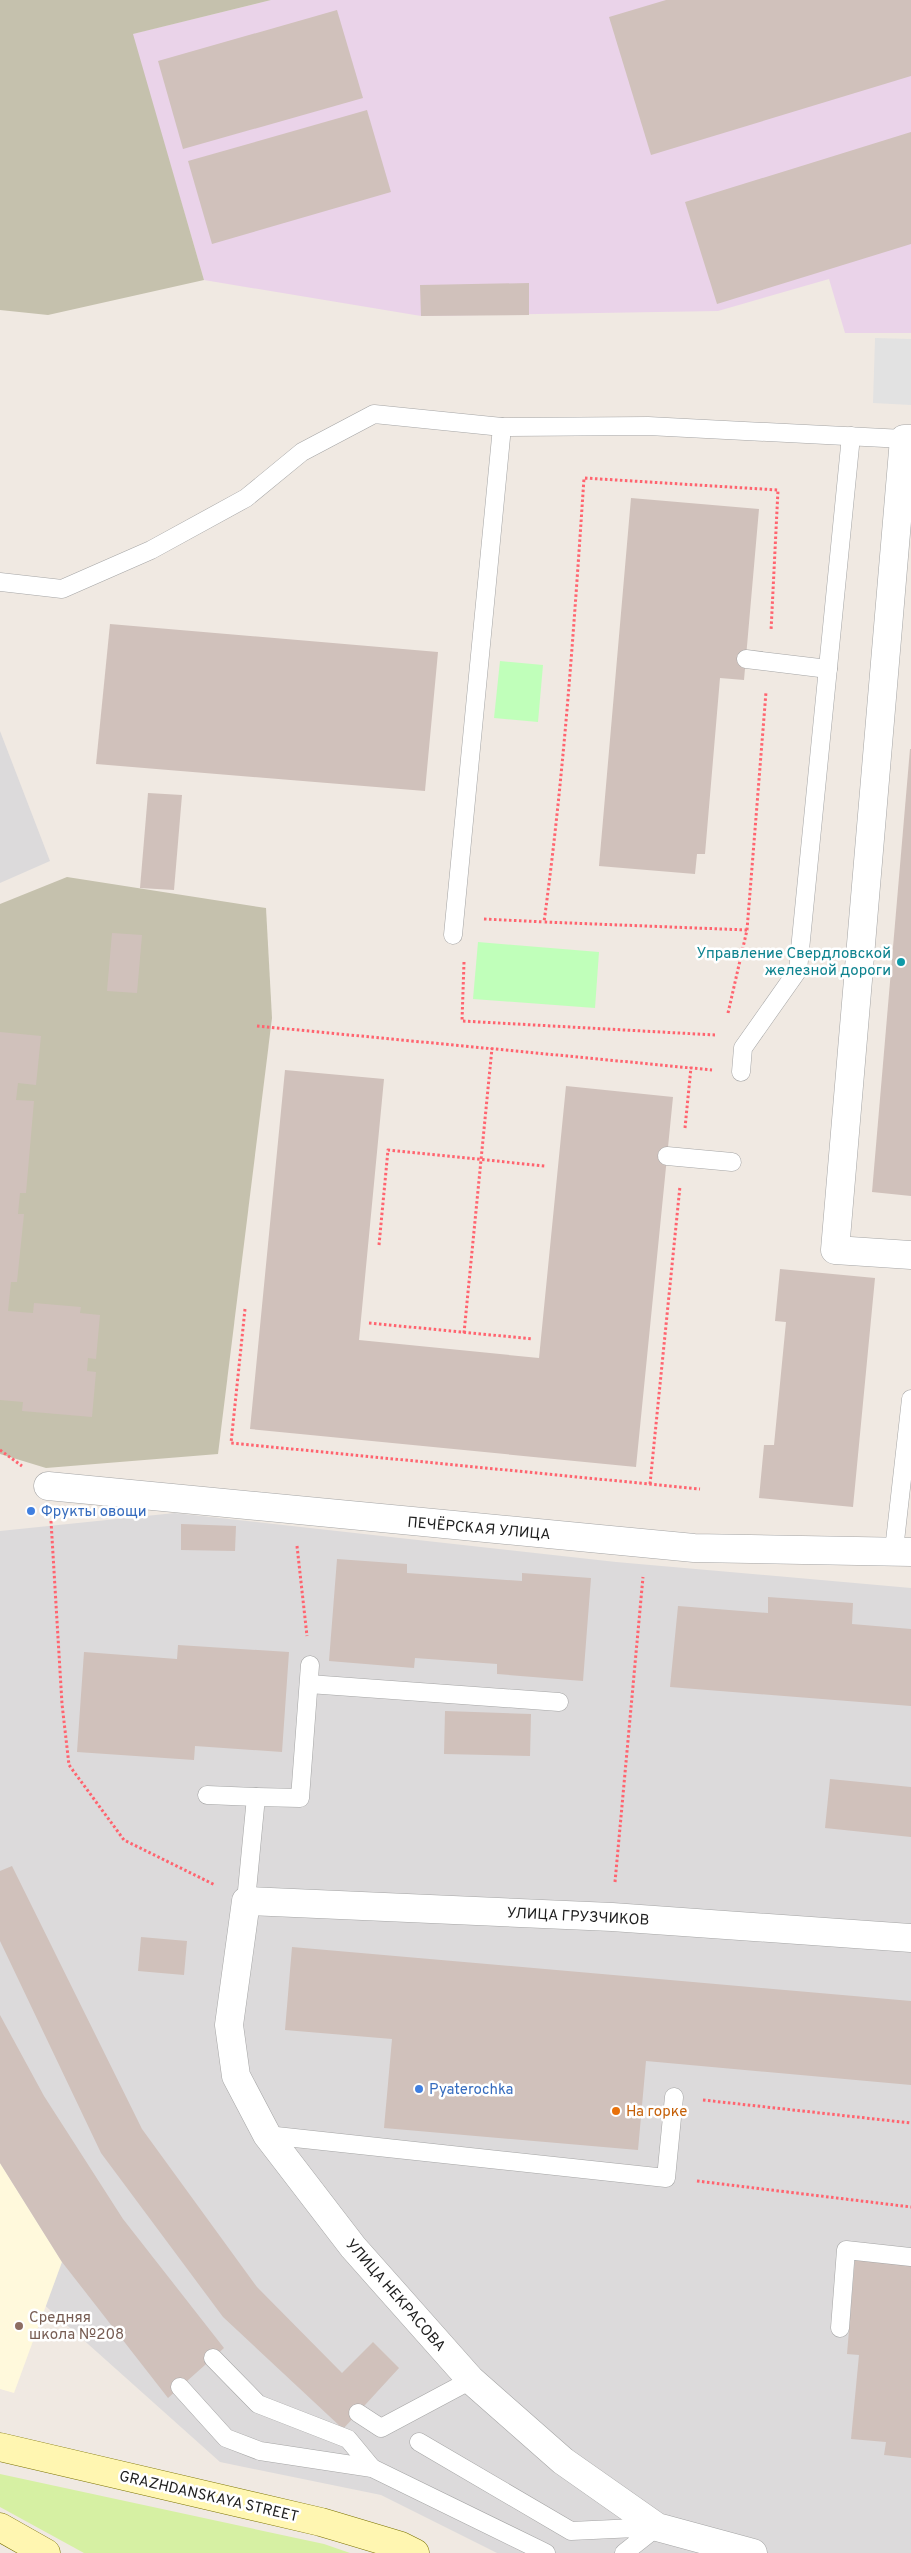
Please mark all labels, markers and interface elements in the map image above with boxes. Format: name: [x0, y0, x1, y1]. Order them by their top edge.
place label: Управление Свердловской железной дороги: [697, 945, 891, 981]
marker: Управление Свердловской железной дороги: [895, 956, 907, 968]
place label: Фрукты овощи: [41, 1503, 147, 1522]
marker: Фрукты овощи: [25, 1505, 37, 1517]
street label: ПЕЧЁРСКАЯ УЛИЦА: [406, 1513, 551, 1545]
street label: УЛИЦА ГРУЗЧИКОВ: [506, 1904, 650, 1931]
place label: Pyaterochka: [429, 2081, 513, 2100]
marker: Pyaterochka: [413, 2083, 425, 2095]
place label: На горке: [626, 2103, 687, 2122]
marker: На горке: [610, 2105, 622, 2117]
street label: УЛИЦА НЕКРАСОВА: [341, 2236, 449, 2356]
place label: Средняя школа №208: [29, 2309, 124, 2345]
marker: Средняя школа №208: [13, 2320, 25, 2332]
street label: GRAZHDANSKAYA STREET: [117, 2468, 300, 2527]

